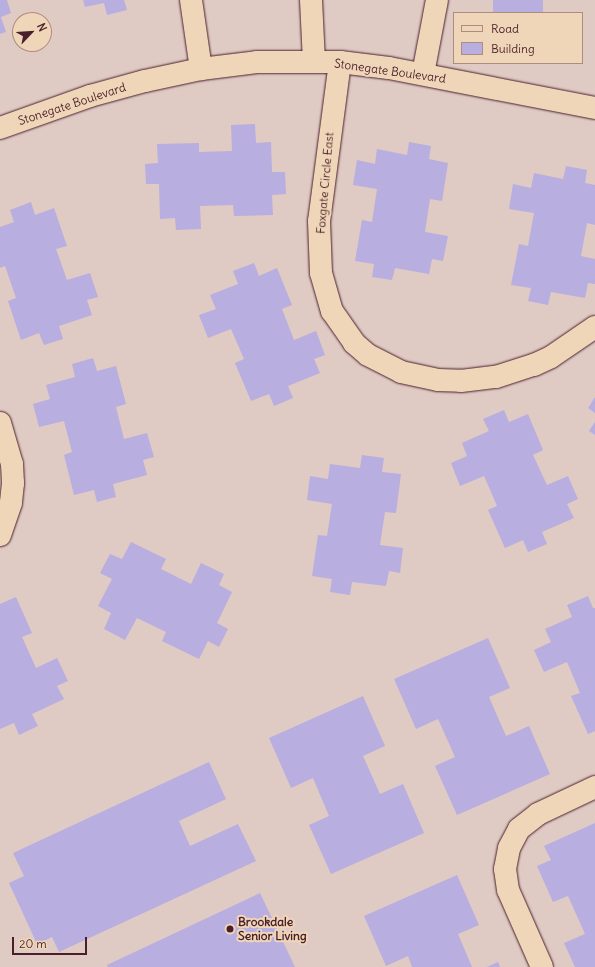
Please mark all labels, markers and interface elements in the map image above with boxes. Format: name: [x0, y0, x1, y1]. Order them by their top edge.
north arrow: [12, 12, 52, 52]
legend: [453, 12, 583, 64]
text: N: [34, 21, 50, 34]
text: Road: [491, 21, 519, 36]
text: Building: [491, 41, 535, 56]
street label: Stonegate Boulevard: [333, 56, 447, 86]
street label: Stonegate Boulevard: [16, 80, 128, 128]
street label: Foxgate Circle East: [313, 132, 337, 234]
place label: Brookdale Senior Living: [238, 915, 307, 943]
marker: Brookdale Senior Living: [225, 924, 235, 934]
scale bar: [14, 929, 89, 955]
text: 20 m: [19, 936, 47, 951]

